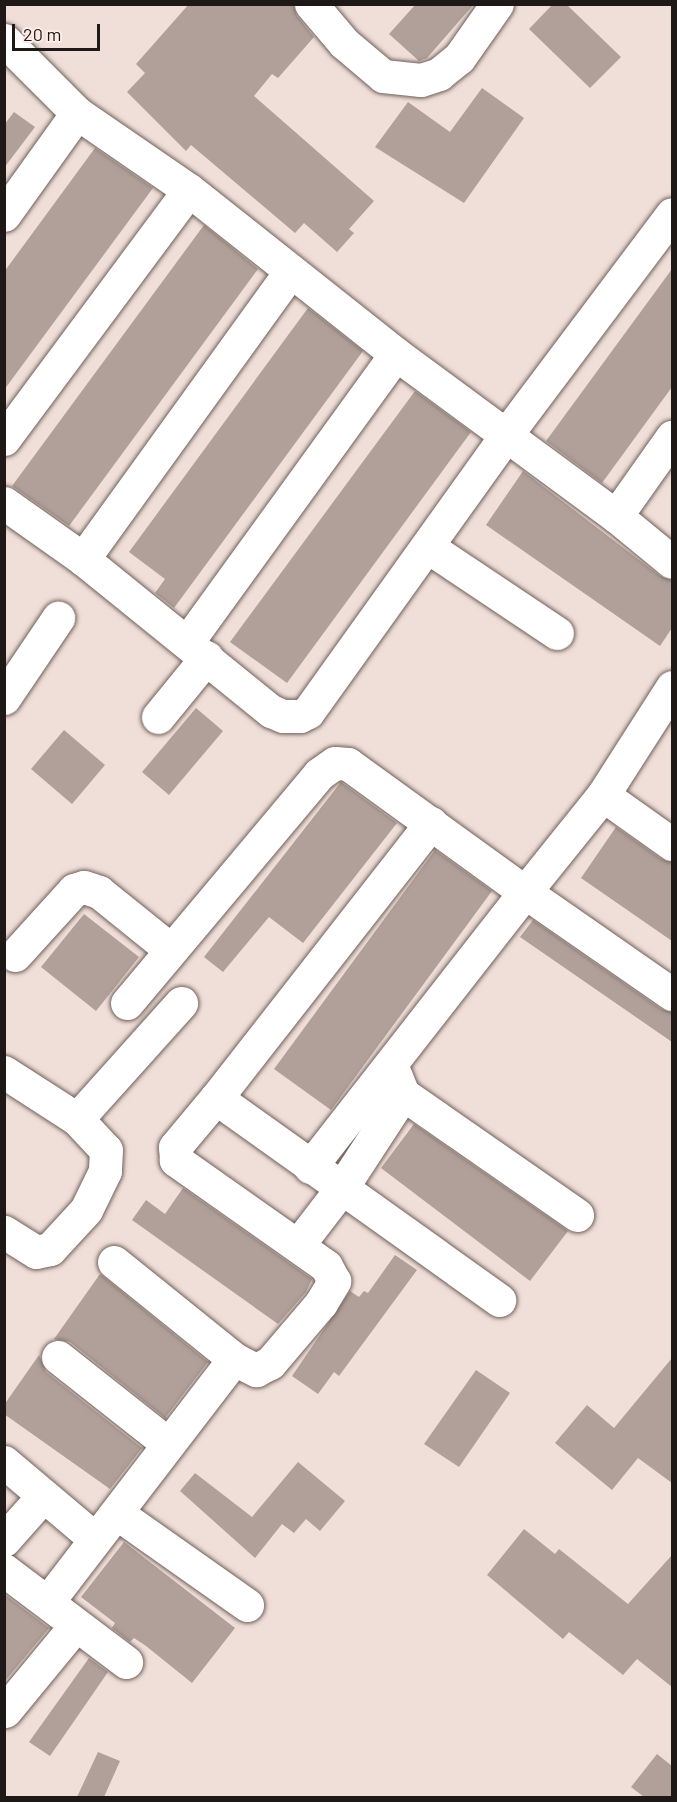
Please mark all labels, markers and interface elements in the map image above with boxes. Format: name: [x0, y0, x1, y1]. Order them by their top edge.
scale bar: [15, 12, 104, 50]
text: 20 m: [23, 23, 61, 45]

